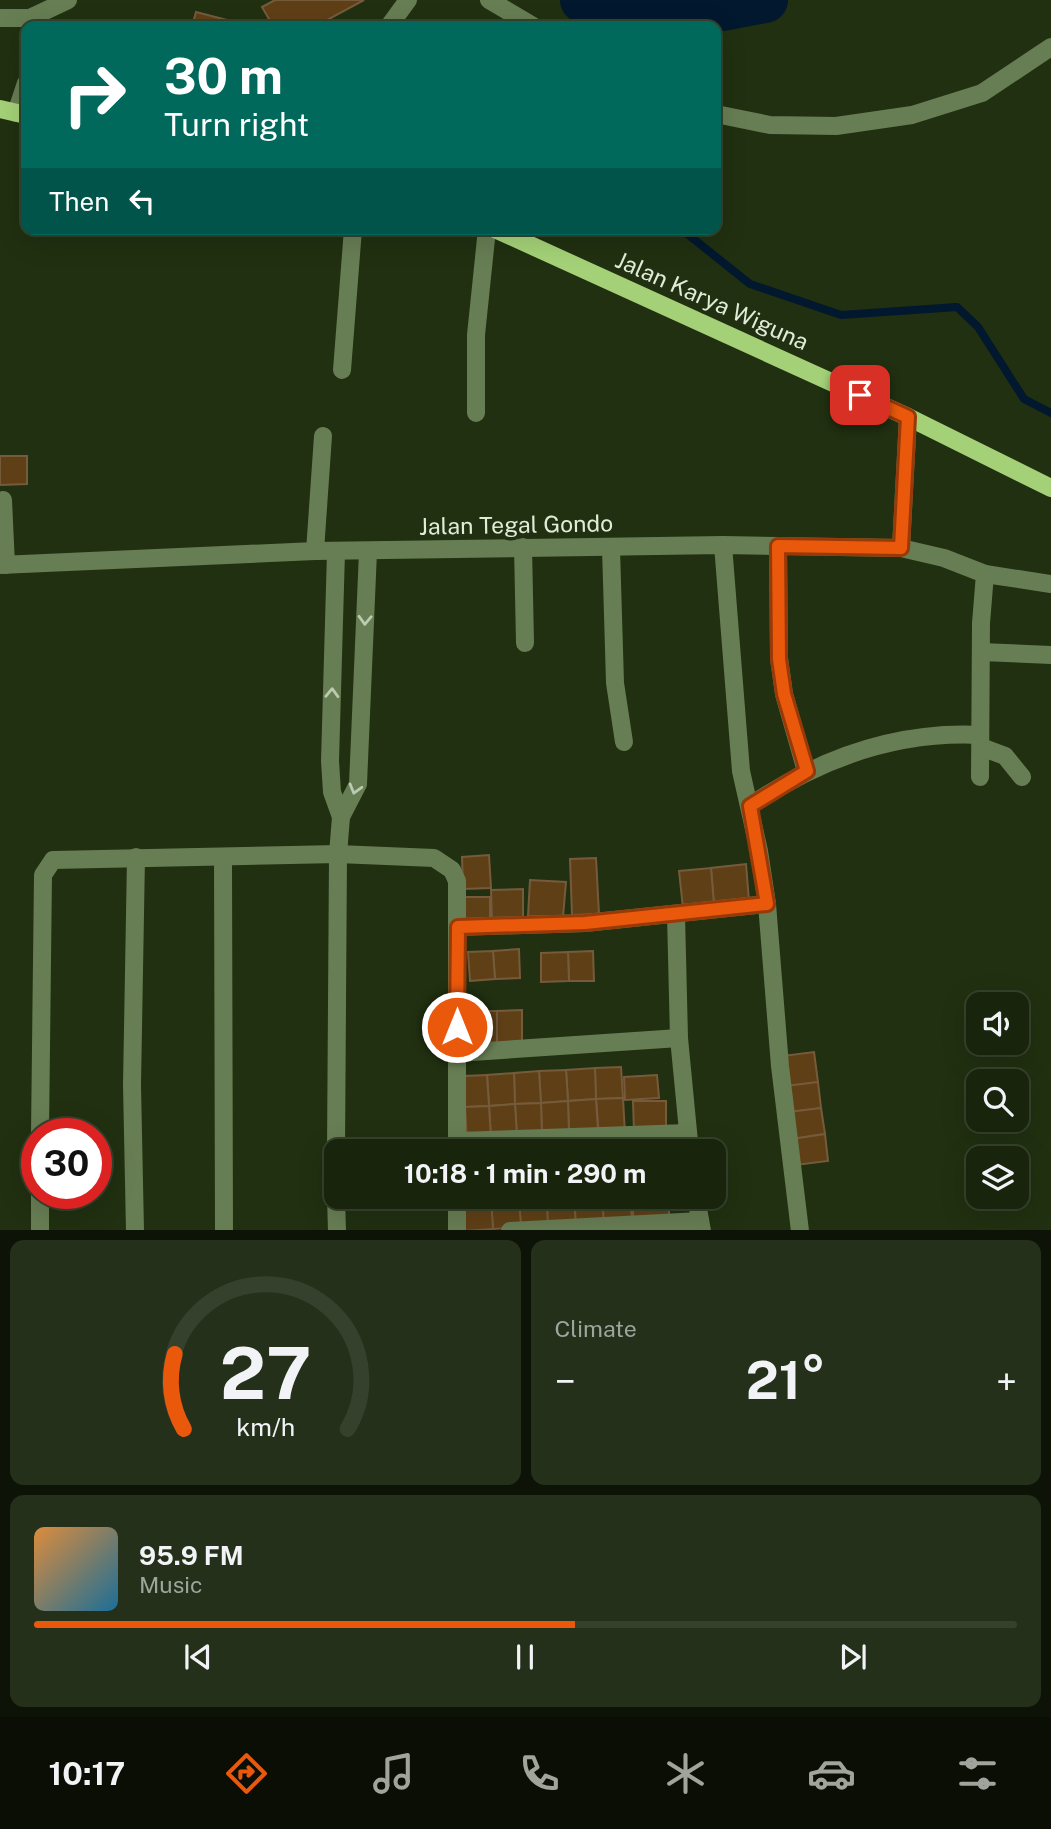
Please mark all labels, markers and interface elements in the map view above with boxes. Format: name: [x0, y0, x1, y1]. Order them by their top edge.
text: 30 m: [164, 47, 283, 105]
icon: right: [49, 49, 140, 140]
text: Turn right: [164, 106, 309, 143]
icon: left: [123, 182, 161, 220]
text: Then: [49, 186, 109, 217]
street label: Jalan Karya Wiguna: [612, 246, 813, 355]
pin: [830, 365, 890, 425]
icon: arrive: [841, 376, 879, 414]
street label: Jalan Tegal Gondo: [419, 509, 613, 540]
one-way arrow: [357, 615, 372, 626]
one-way arrow: [325, 687, 340, 698]
one-way arrow: [349, 782, 363, 794]
position arrow: [420, 990, 494, 1064]
map controls: [966, 992, 1029, 1209]
button: sound: [966, 992, 1029, 1055]
button: search: [966, 1069, 1029, 1132]
speed limit sign: 30: [21, 1118, 112, 1209]
button: layers: [966, 1146, 1029, 1209]
text: 10:18 · 1 min · 290 m: [404, 1158, 646, 1189]
text: Climate: [555, 1315, 637, 1342]
text: 27: [219, 1330, 311, 1415]
text: 21°: [746, 1350, 826, 1411]
text: −: [555, 1359, 576, 1404]
text: +: [996, 1359, 1017, 1404]
text: km/h: [236, 1411, 295, 1441]
text: 95.9 FM: [139, 1540, 244, 1571]
text: Music: [139, 1571, 203, 1598]
icon: previous: [179, 1638, 217, 1676]
icon: pause: [506, 1638, 544, 1676]
icon: next: [834, 1638, 872, 1676]
icon: directions: [222, 1749, 271, 1798]
icon: music: [369, 1749, 418, 1798]
icon: phone: [515, 1749, 564, 1798]
icon: climate: [661, 1749, 710, 1798]
icon: car: [807, 1749, 856, 1798]
icon: filters: [953, 1749, 1002, 1798]
text: 10:17: [49, 1755, 125, 1792]

